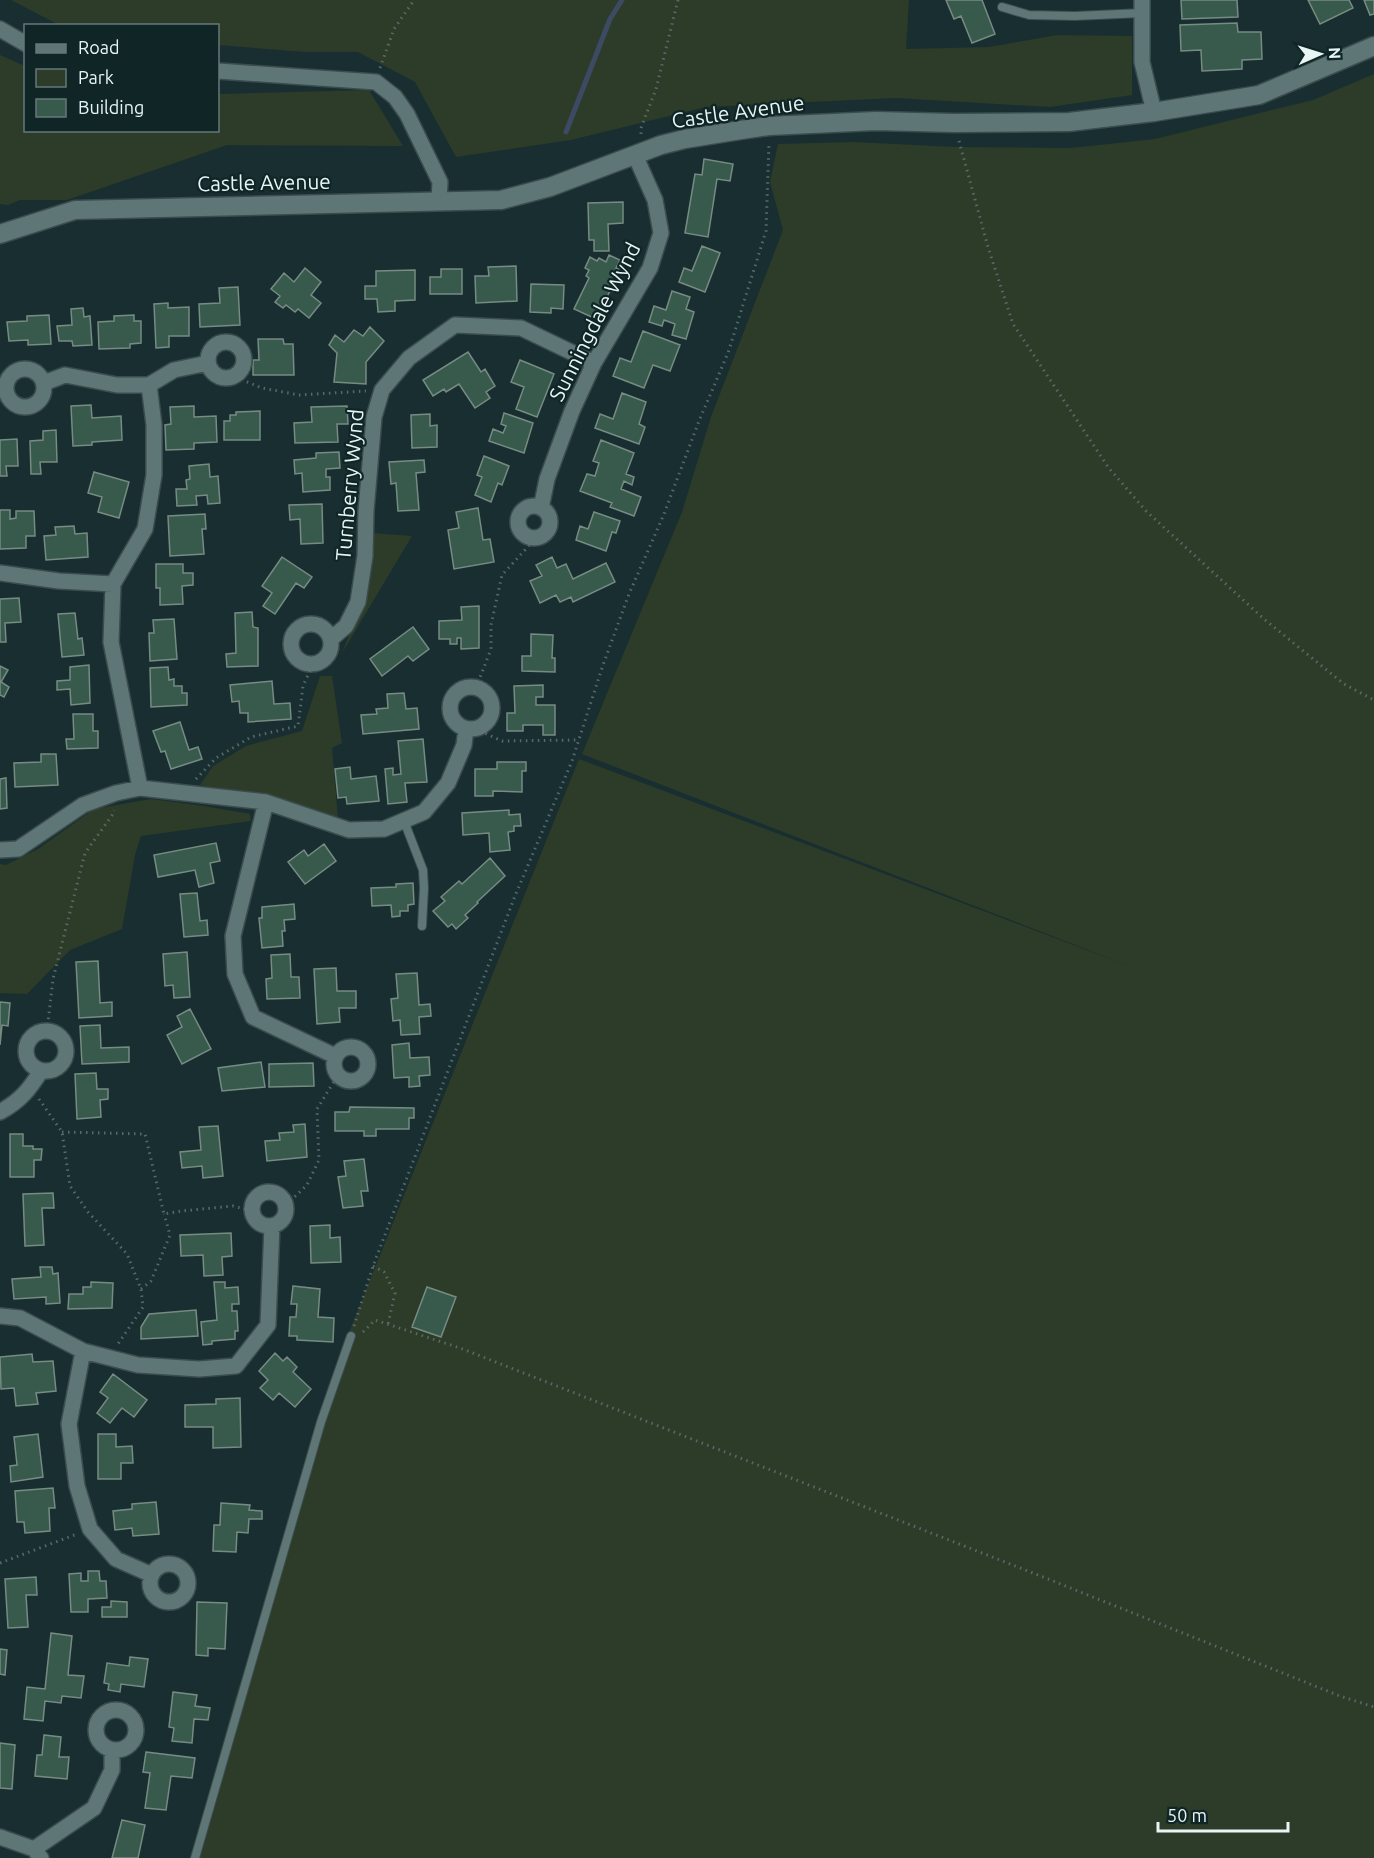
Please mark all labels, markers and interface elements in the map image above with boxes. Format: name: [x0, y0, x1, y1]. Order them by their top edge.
legend: [24, 24, 219, 132]
north arrow: [1290, 24, 1350, 84]
text: Road: [78, 37, 120, 57]
text: N: [1326, 47, 1344, 60]
text: Park: [78, 67, 114, 87]
street label: Castle Avenue: [670, 90, 806, 132]
text: Building: [78, 97, 144, 117]
street label: Castle Avenue: [197, 169, 331, 195]
street label: Sunningdale Wynd: [544, 238, 645, 405]
street label: Turnberry Wynd: [330, 408, 368, 562]
scale bar: [1158, 1795, 1288, 1833]
text: 50 m: [1167, 1805, 1207, 1825]

